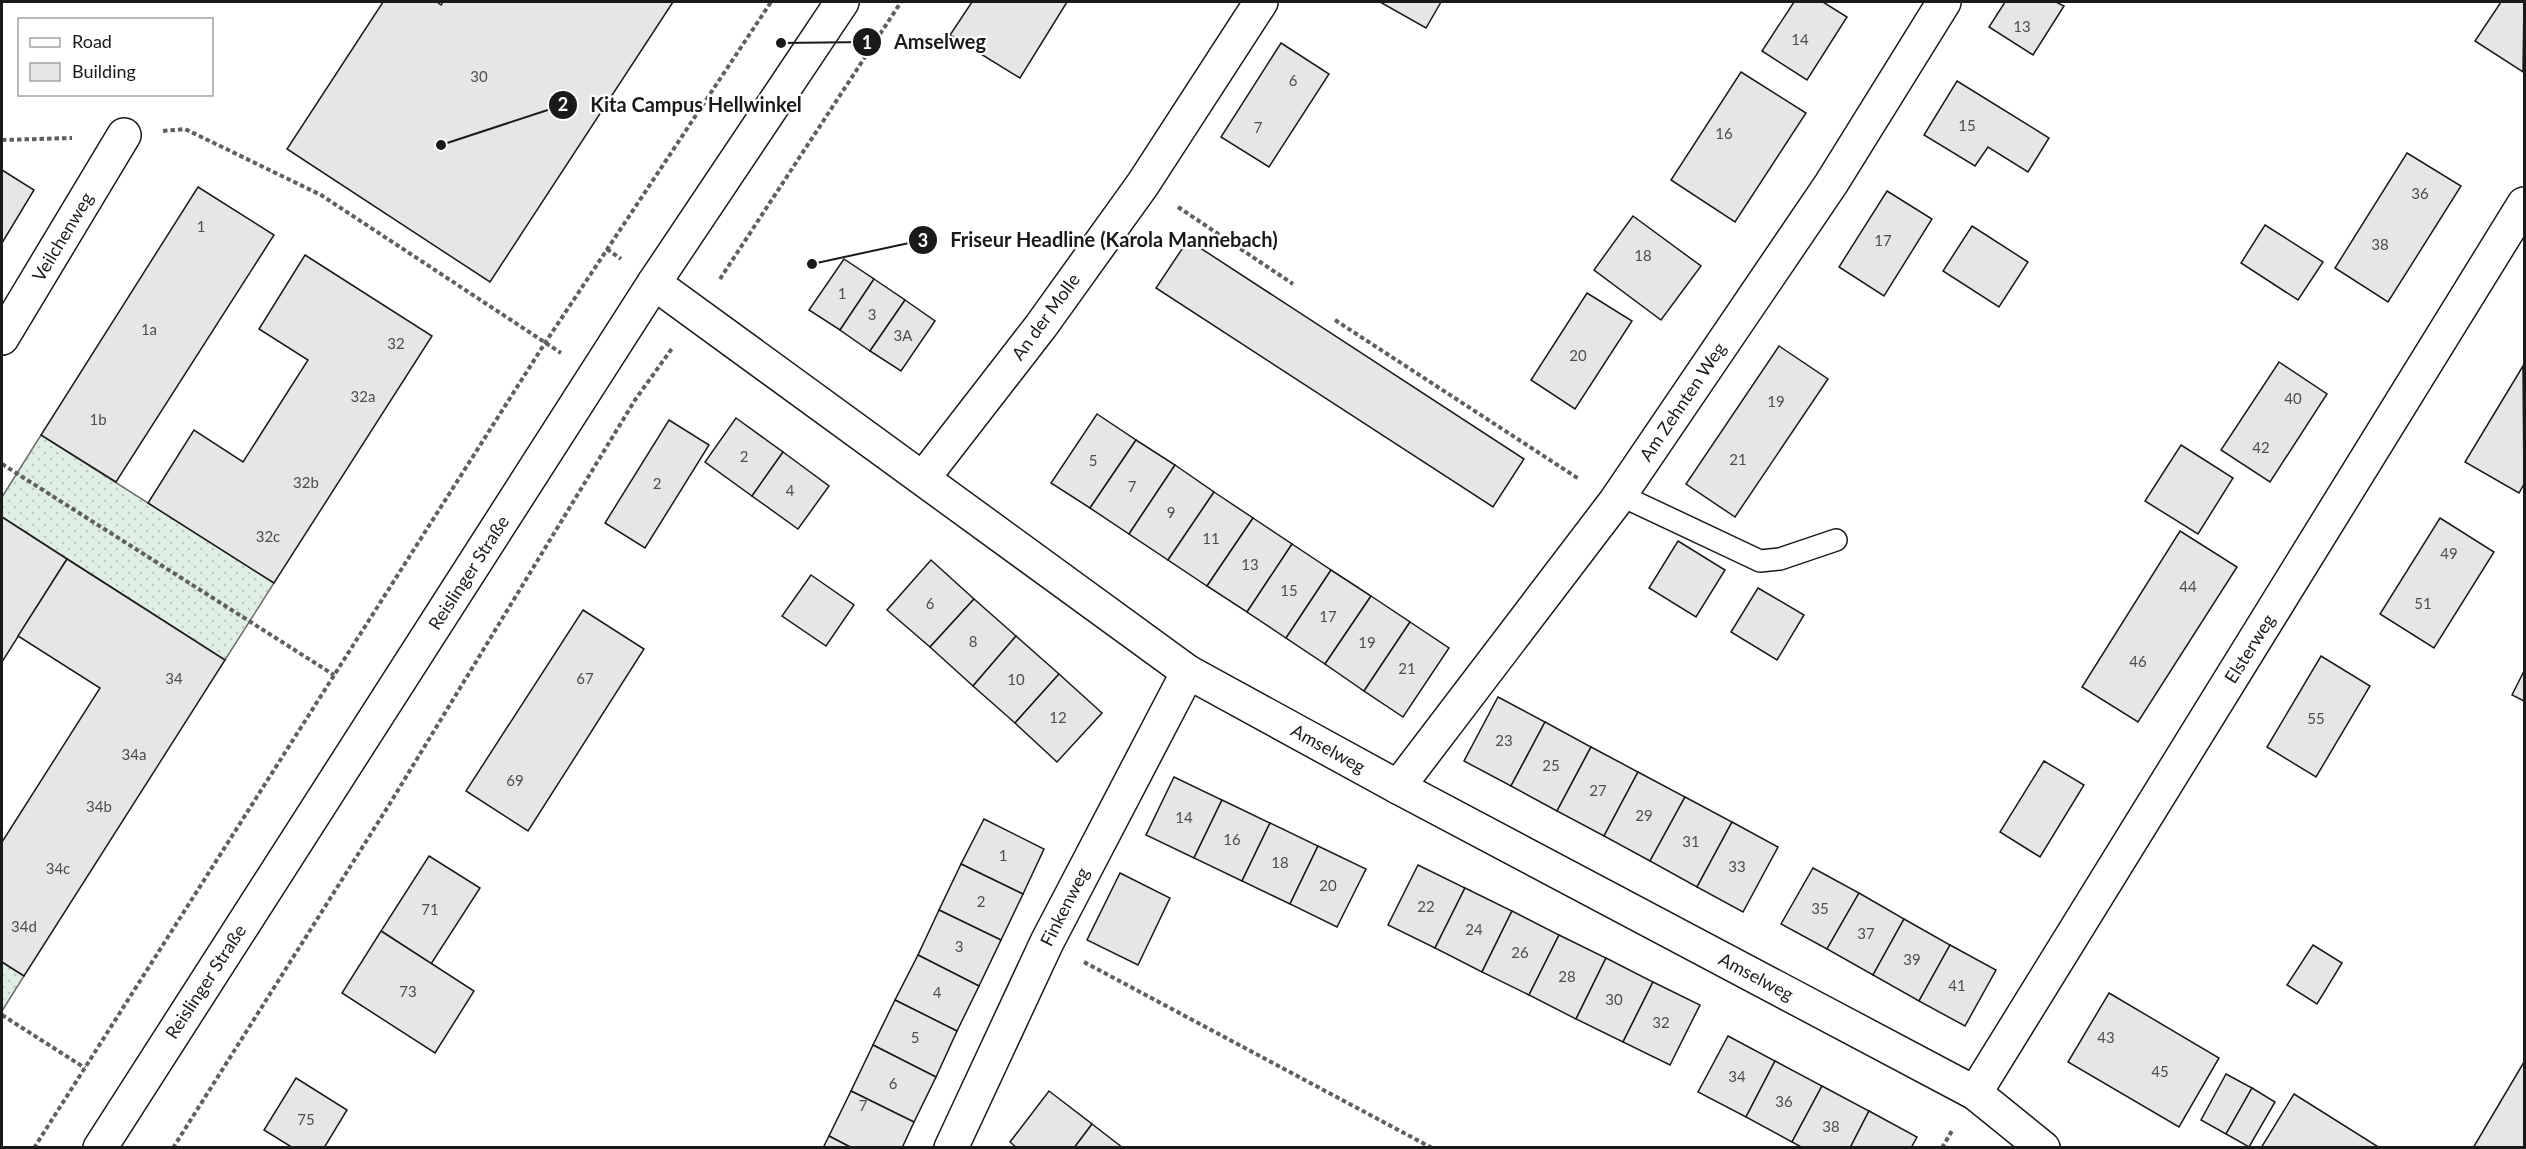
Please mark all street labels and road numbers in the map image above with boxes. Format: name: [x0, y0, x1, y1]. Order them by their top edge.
street label: Veilchenweg: [27, 188, 97, 285]
street label: An der Molle: [1006, 269, 1084, 364]
street label: Am Zehnten Weg: [1634, 338, 1730, 465]
street label: Reislinger Straße: [423, 511, 513, 634]
street label: Elsterweg: [2219, 610, 2279, 687]
street label: Amselweg: [1288, 719, 1369, 777]
street label: Finkenweg: [1035, 863, 1093, 950]
street label: Reislinger Straße: [160, 920, 250, 1043]
street label: Amselweg: [1715, 947, 1798, 1005]

